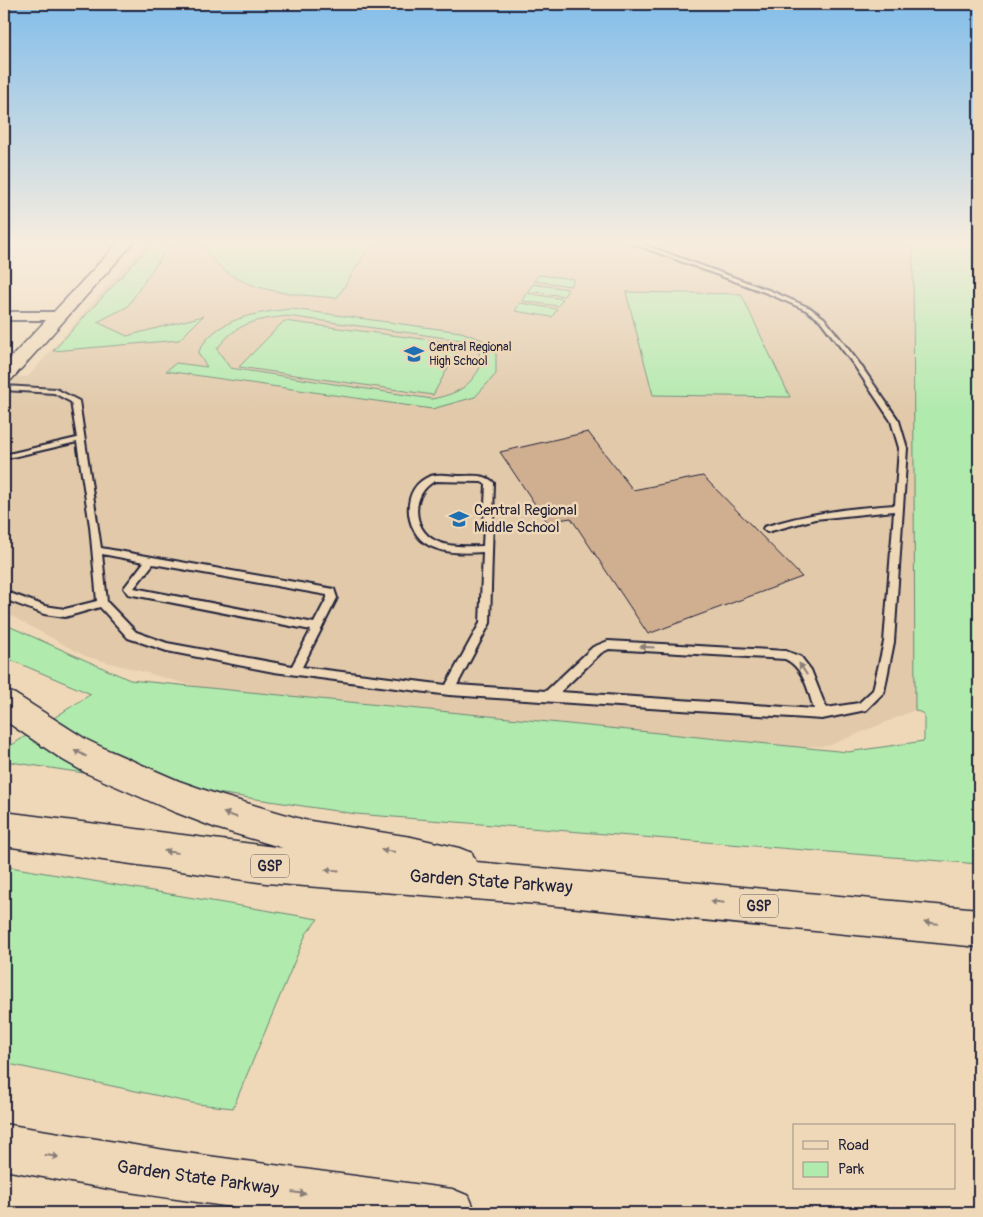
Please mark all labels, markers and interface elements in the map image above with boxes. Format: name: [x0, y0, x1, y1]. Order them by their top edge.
place label: Central Regional High School: [429, 340, 512, 369]
school or university icon: Central Regional High School: [403, 343, 425, 365]
place label: Central Regional Middle School: [474, 501, 577, 537]
school or university icon: Central Regional Middle School: [448, 508, 470, 530]
one-way arrow: [638, 642, 654, 650]
one-way arrow: [798, 662, 808, 676]
one-way arrow: [73, 748, 87, 757]
one-way arrow: [222, 811, 237, 819]
one-way arrow: [380, 847, 396, 855]
one-way arrow: [162, 848, 178, 856]
road number: GSP: [251, 854, 289, 878]
street label: Garden State Parkway: [409, 865, 574, 899]
one-way arrow: [324, 866, 340, 874]
road number: GSP: [740, 894, 778, 918]
one-way arrow: [708, 898, 724, 906]
one-way arrow: [922, 919, 938, 927]
legend: [793, 1124, 956, 1190]
text: Road: [838, 1136, 869, 1155]
one-way arrow: [44, 1153, 60, 1161]
street label: Garden State Parkway: [116, 1155, 281, 1201]
text: Park: [838, 1160, 865, 1179]
one-way arrow: [291, 1189, 307, 1197]

